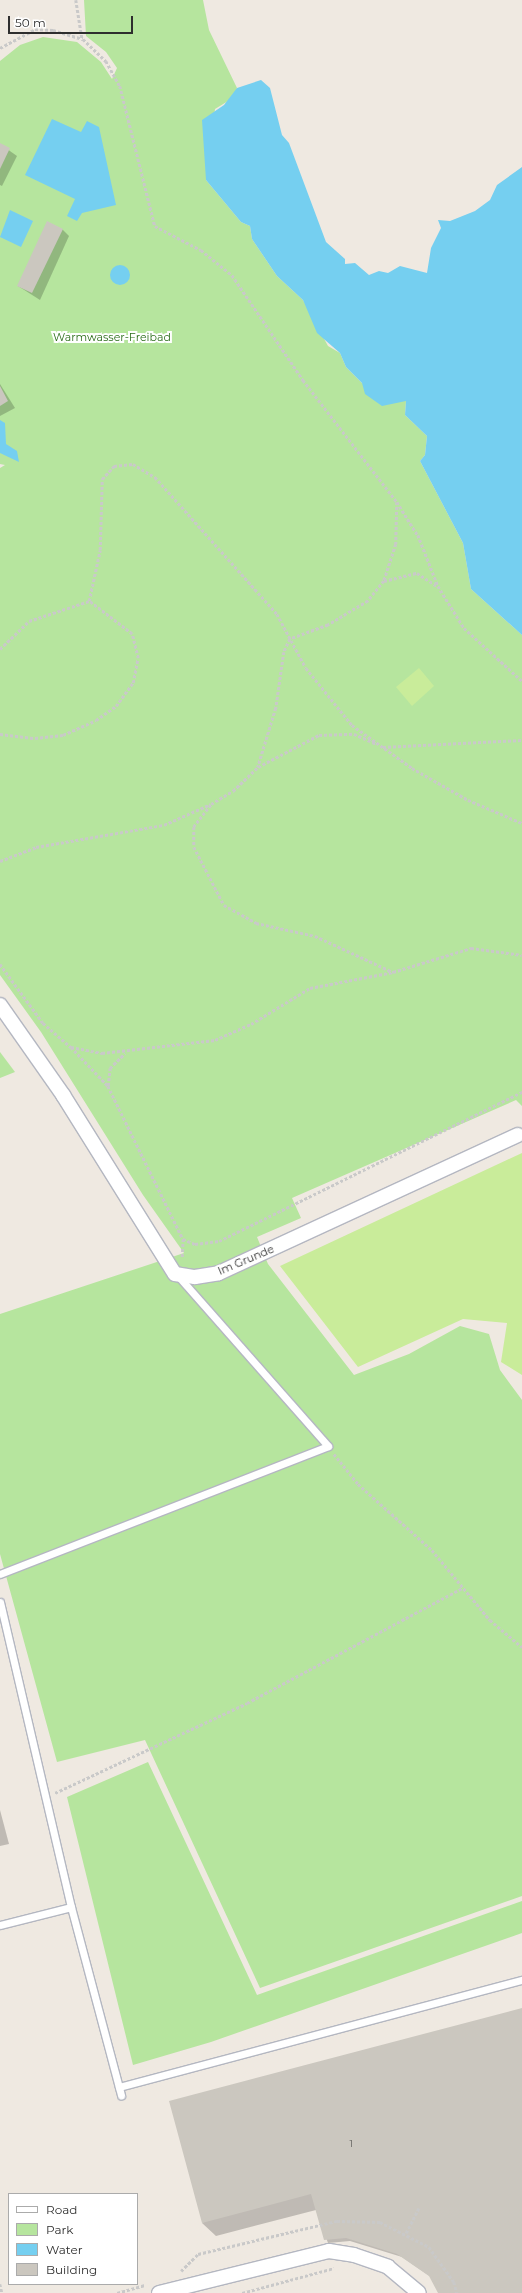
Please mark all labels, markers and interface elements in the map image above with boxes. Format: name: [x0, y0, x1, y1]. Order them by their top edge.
scale bar: [10, 8, 135, 34]
text: 50 m: [15, 15, 46, 30]
park label: Warmwasser-Freibad: [53, 330, 171, 344]
street label: Im Grunde: [216, 1242, 276, 1278]
house number: 1: [349, 2139, 353, 2149]
legend: [8, 2193, 138, 2285]
text: Road: [46, 2202, 77, 2217]
text: Park: [46, 2222, 73, 2237]
text: Water: [46, 2242, 82, 2257]
text: Building: [46, 2262, 97, 2277]

